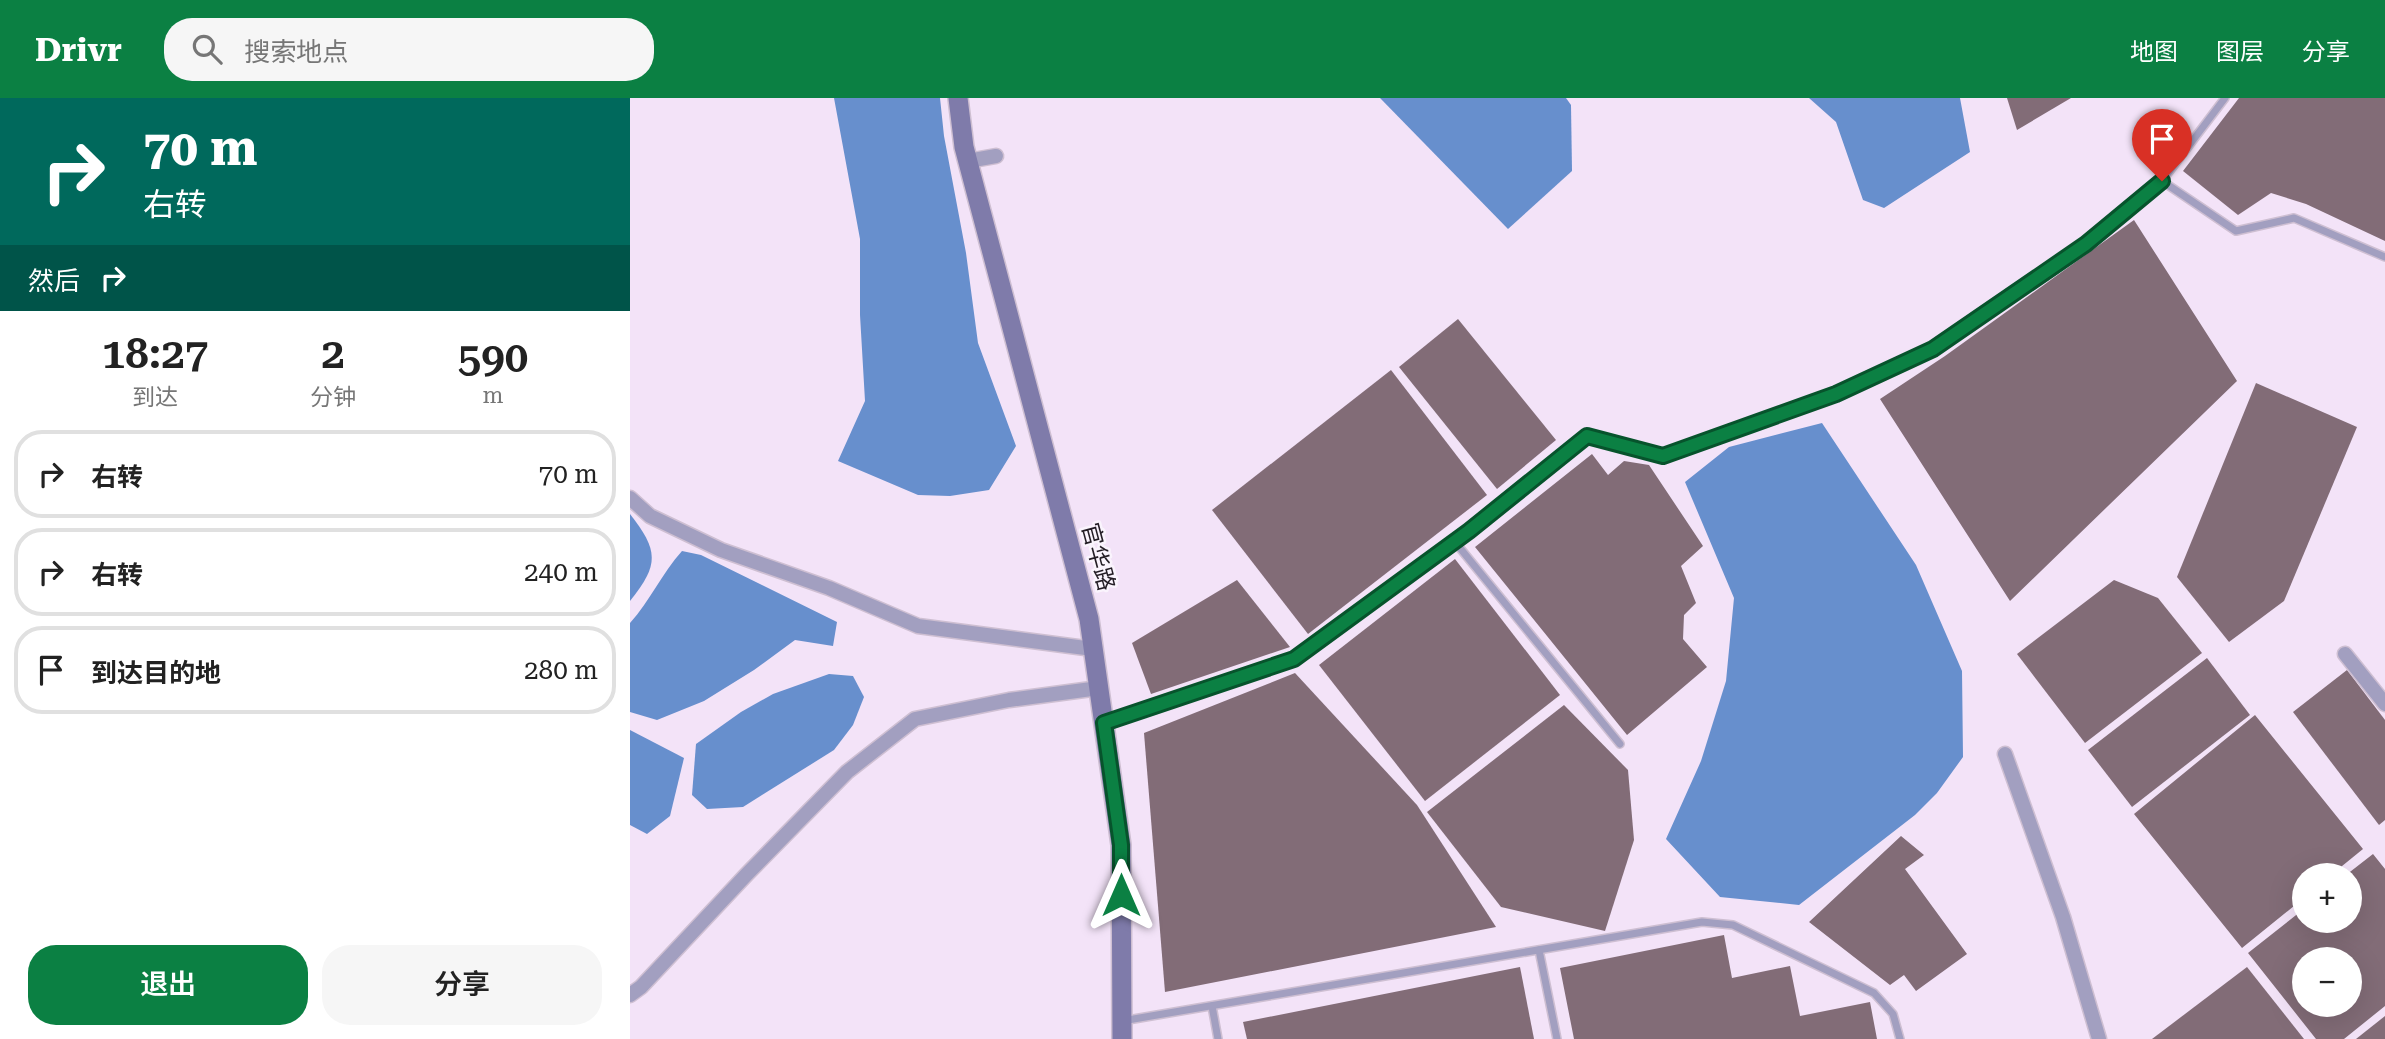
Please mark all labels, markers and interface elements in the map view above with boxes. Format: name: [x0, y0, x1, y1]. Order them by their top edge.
search box: [164, 18, 654, 81]
text: Drivr: [35, 30, 122, 69]
icon: search: [188, 30, 226, 68]
text: 搜索地点: [244, 37, 348, 67]
text: 地图: [2130, 38, 2178, 66]
text: 图层: [2216, 38, 2264, 66]
text: 分享: [2302, 38, 2350, 66]
pin: [2132, 109, 2192, 181]
text: 70 m: [143, 120, 258, 177]
icon: arrive: [2143, 120, 2181, 158]
icon: right: [28, 126, 119, 217]
text: 右转: [143, 186, 207, 224]
icon: right: [94, 259, 132, 297]
text: 然后: [28, 266, 80, 296]
text: 18:27: [102, 329, 208, 378]
text: 2: [321, 329, 345, 378]
text: 590: [458, 333, 528, 382]
text: m: [482, 382, 503, 409]
text: 到达: [132, 384, 178, 411]
text: 分钟: [310, 384, 356, 411]
icon: right: [32, 455, 70, 493]
text: 70 m: [539, 459, 598, 489]
text: 右转: [91, 462, 143, 492]
street label: 官华路: [1076, 520, 1120, 594]
icon: right: [32, 553, 70, 591]
text: 240 m: [524, 557, 598, 587]
text: 右转: [91, 560, 143, 590]
icon: arrive: [32, 651, 70, 689]
text: 280 m: [524, 655, 598, 685]
text: 到达目的地: [91, 658, 221, 688]
position arrow: [1084, 858, 1158, 932]
map controls: [2292, 863, 2362, 1017]
button: +: [2292, 863, 2362, 933]
button: 退出: [28, 945, 308, 1025]
button: 分享: [322, 945, 602, 1025]
button: −: [2292, 947, 2362, 1017]

